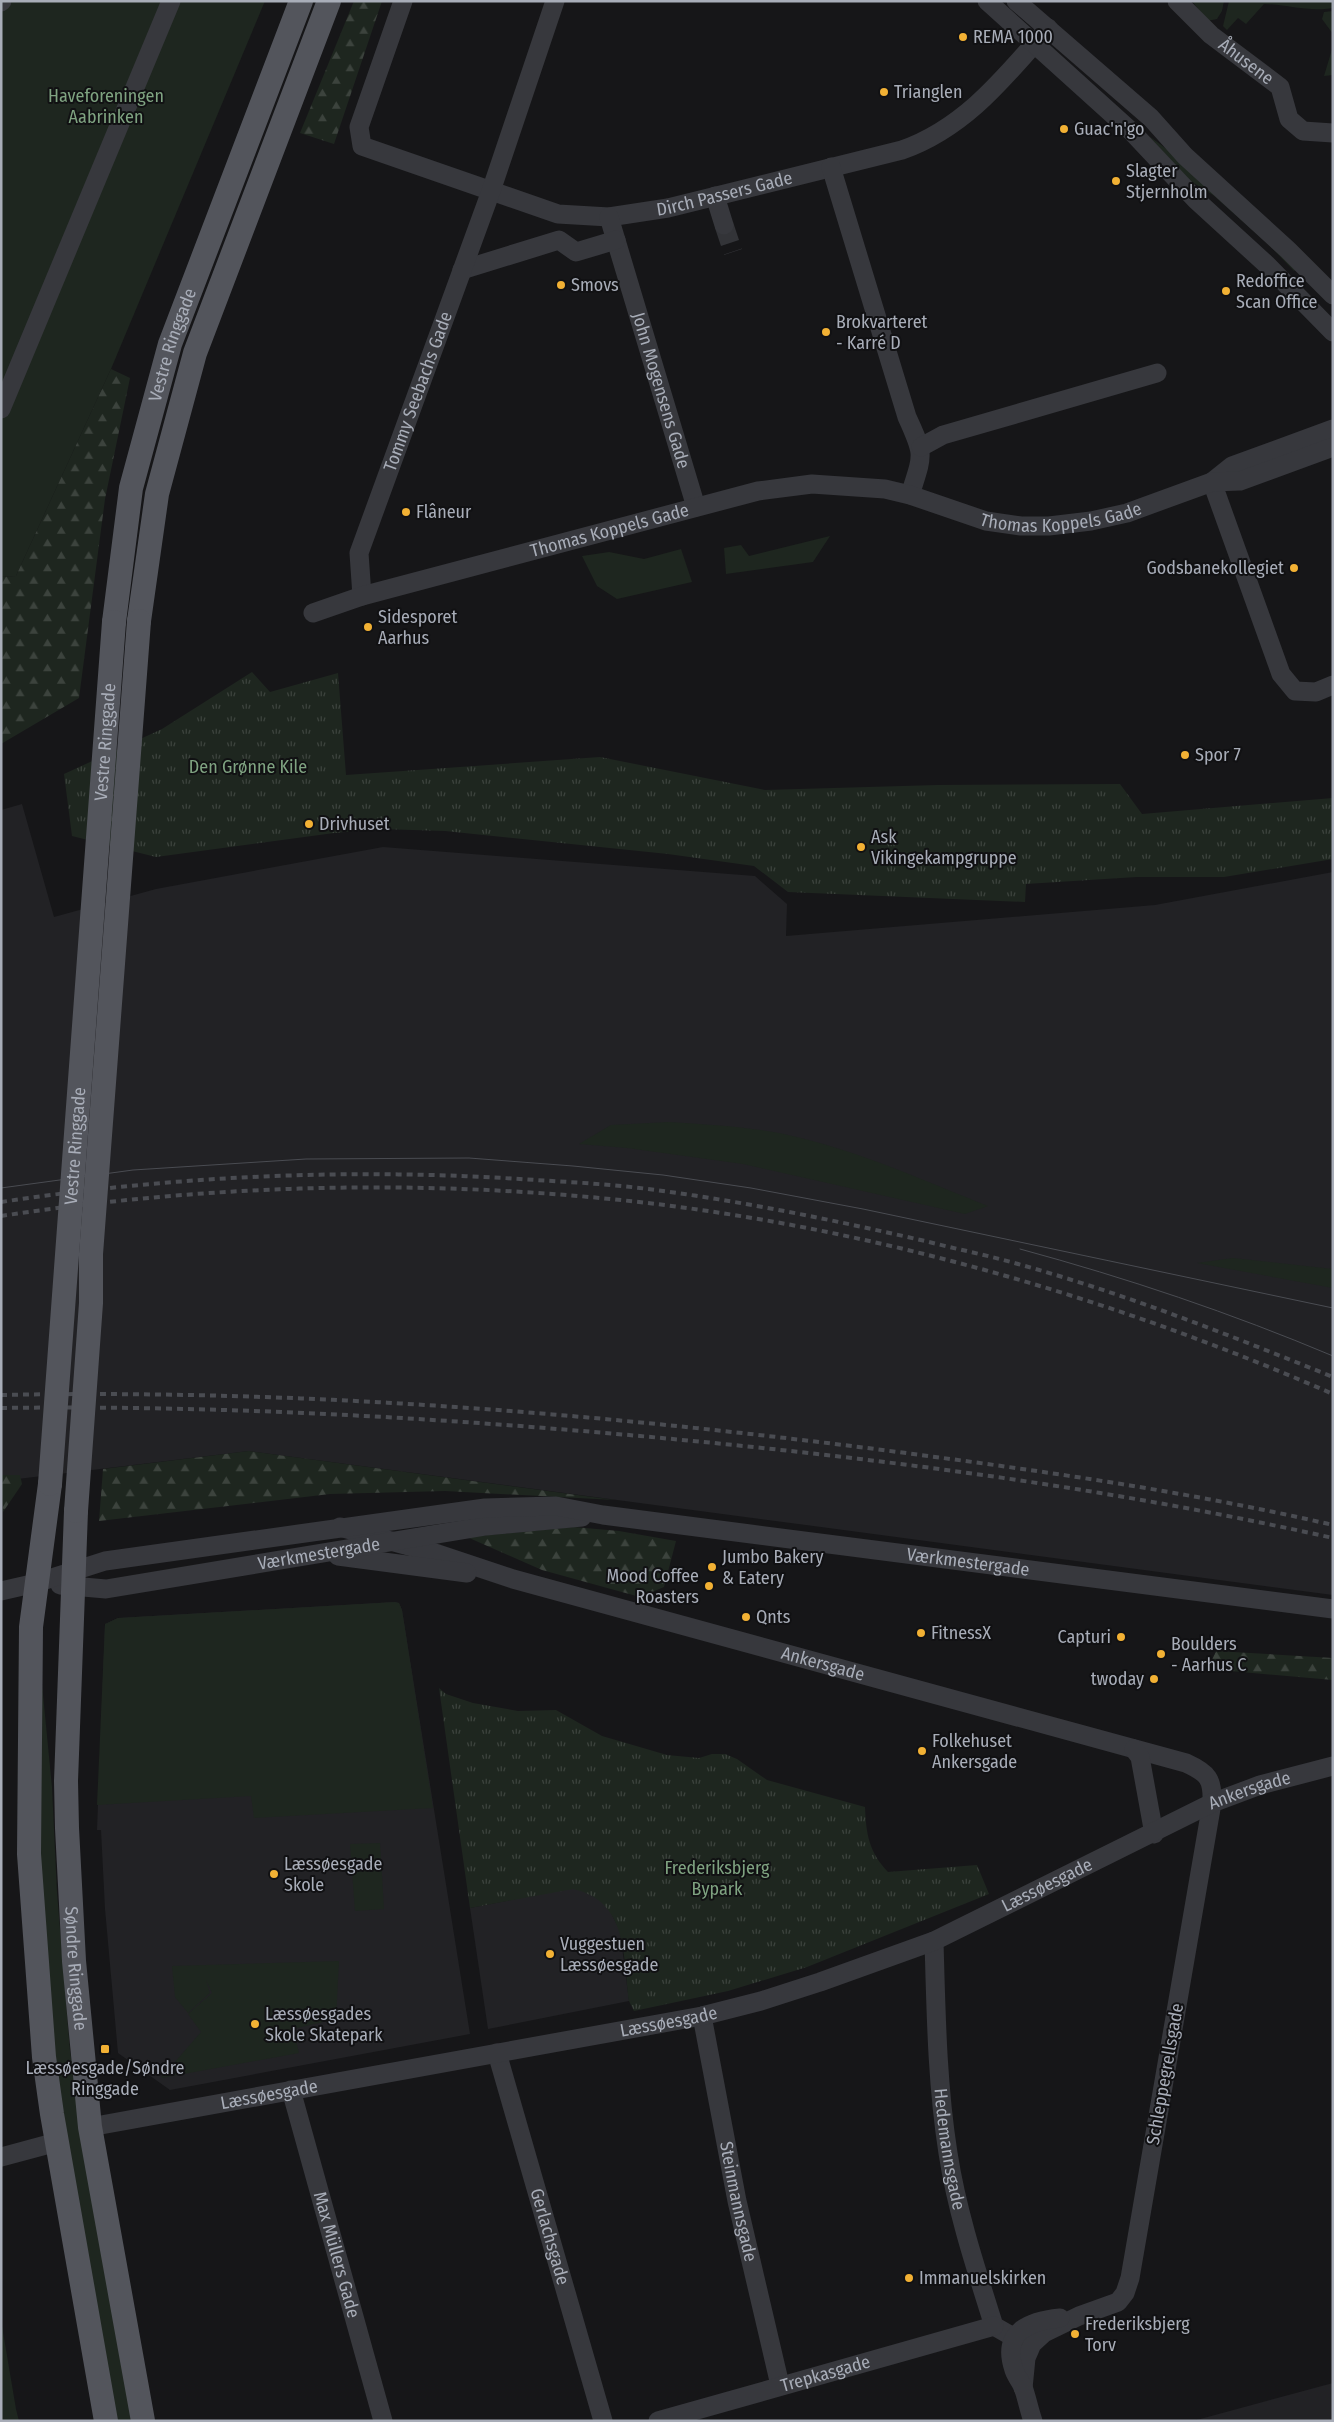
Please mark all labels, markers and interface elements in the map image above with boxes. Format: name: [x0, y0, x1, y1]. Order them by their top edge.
place label: REMA 1000: [973, 26, 1053, 48]
marker: REMA 1000: [957, 31, 969, 43]
street label: Åhusene: [1214, 33, 1278, 89]
place label: Trianglen: [894, 81, 962, 103]
park label: Haveforeningen Aabrinken: [48, 85, 164, 128]
marker: Trianglen: [878, 86, 890, 98]
place label: Guac'n'go: [1074, 118, 1144, 140]
marker: Guac'n'go: [1058, 123, 1070, 135]
place label: Slagter Stjernholm: [1126, 160, 1208, 203]
street label: Dirch Passers Gade: [655, 167, 795, 221]
marker: Slagter Stjernholm: [1110, 175, 1122, 187]
place label: Redoffice Scan Office: [1236, 270, 1318, 313]
place label: Smovs: [571, 274, 619, 296]
marker: Smovs: [555, 279, 567, 291]
street label: Vestre Ringgade: [144, 285, 201, 404]
marker: Redoffice Scan Office: [1220, 285, 1232, 297]
street label: Tommy Seebachs Gade: [379, 308, 457, 474]
street label: John Mogensens Gade: [627, 310, 695, 471]
place label: Brokvarteret - Karré D: [836, 311, 928, 354]
marker: Brokvarteret - Karré D: [820, 326, 832, 338]
street label: Thomas Koppels Gade: [977, 498, 1145, 537]
street label: Thomas Koppels Gade: [528, 499, 691, 562]
place label: Flâneur: [416, 501, 472, 523]
marker: Flâneur: [400, 506, 412, 518]
place label: Godsbanekollegiet: [1146, 557, 1284, 579]
marker: Godsbanekollegiet: [1288, 562, 1300, 574]
place label: Sidesporet Aarhus: [378, 606, 457, 649]
marker: Sidesporet Aarhus: [362, 621, 374, 633]
street label: Vestre Ringgade: [90, 682, 120, 802]
place label: Spor 7: [1195, 744, 1241, 766]
marker: Spor 7: [1179, 749, 1191, 761]
park label: Den Grønne Kile: [189, 756, 307, 778]
place label: Drivhuset: [319, 813, 390, 835]
marker: Drivhuset: [303, 818, 315, 830]
place label: Ask Vikingekampgruppe: [871, 826, 1017, 869]
marker: Ask Vikingekampgruppe: [855, 841, 867, 853]
street label: Vestre Ringgade: [60, 1086, 90, 1206]
street label: Værkmestergade: [256, 1533, 382, 1575]
street label: Værkmestergade: [905, 1543, 1031, 1581]
place label: Jumbo Bakery & Eatery: [722, 1546, 824, 1589]
marker: Jumbo Bakery & Eatery: [706, 1561, 718, 1573]
place label: Mood Coffee Roasters: [607, 1565, 699, 1608]
marker: Mood Coffee Roasters: [703, 1580, 715, 1592]
place label: Qnts: [756, 1606, 791, 1628]
marker: Qnts: [740, 1611, 752, 1623]
place label: FitnessX: [931, 1622, 991, 1644]
place label: Capturi: [1058, 1626, 1111, 1648]
marker: FitnessX: [915, 1627, 927, 1639]
marker: Capturi: [1115, 1631, 1127, 1643]
place label: Boulders - Aarhus C: [1171, 1633, 1246, 1676]
street label: Ankersgade: [779, 1642, 867, 1686]
marker: Boulders - Aarhus C: [1155, 1648, 1167, 1660]
place label: twoday: [1091, 1668, 1144, 1690]
marker: twoday: [1148, 1673, 1160, 1685]
place label: Folkehuset Ankersgade: [932, 1730, 1017, 1773]
marker: Folkehuset Ankersgade: [916, 1745, 928, 1757]
street label: Ankersgade: [1205, 1767, 1293, 1814]
place label: Læssøesgade Skole: [284, 1853, 383, 1896]
street label: Læssøesgade: [998, 1853, 1096, 1917]
park label: Frederiksbjerg Bypark: [665, 1857, 770, 1900]
marker: Læssøesgade Skole: [268, 1868, 280, 1880]
street label: Søndre Ringgade: [60, 1906, 92, 2032]
place label: Vuggestuen Læssøesgade: [560, 1933, 659, 1976]
marker: Vuggestuen Læssøesgade: [544, 1948, 556, 1960]
street label: Schleppegrellsgade: [1142, 2001, 1188, 2147]
street label: Læssøesgade: [618, 2002, 720, 2042]
place label: Læssøesgades Skole Skatepark: [265, 2003, 383, 2046]
marker: Læssøesgades Skole Skatepark: [249, 2018, 261, 2030]
marker: Læssøesgade/Søndre Ringgade: [99, 2043, 111, 2055]
place label: Læssøesgade/Søndre Ringgade: [25, 2057, 185, 2100]
street label: Læssøesgade: [219, 2075, 320, 2114]
street label: Hedemannsgade: [929, 2087, 970, 2213]
street label: Steinmannsgade: [715, 2140, 762, 2264]
street label: Gerlachsgade: [526, 2186, 574, 2287]
street label: Max Müllers Gade: [309, 2189, 365, 2320]
place label: Immanuelskirken: [919, 2267, 1046, 2289]
marker: Immanuelskirken: [903, 2272, 915, 2284]
place label: Frederiksbjerg Torv: [1085, 2313, 1190, 2356]
marker: Frederiksbjerg Torv: [1069, 2328, 1081, 2340]
street label: Trepkasgade: [778, 2351, 873, 2397]

